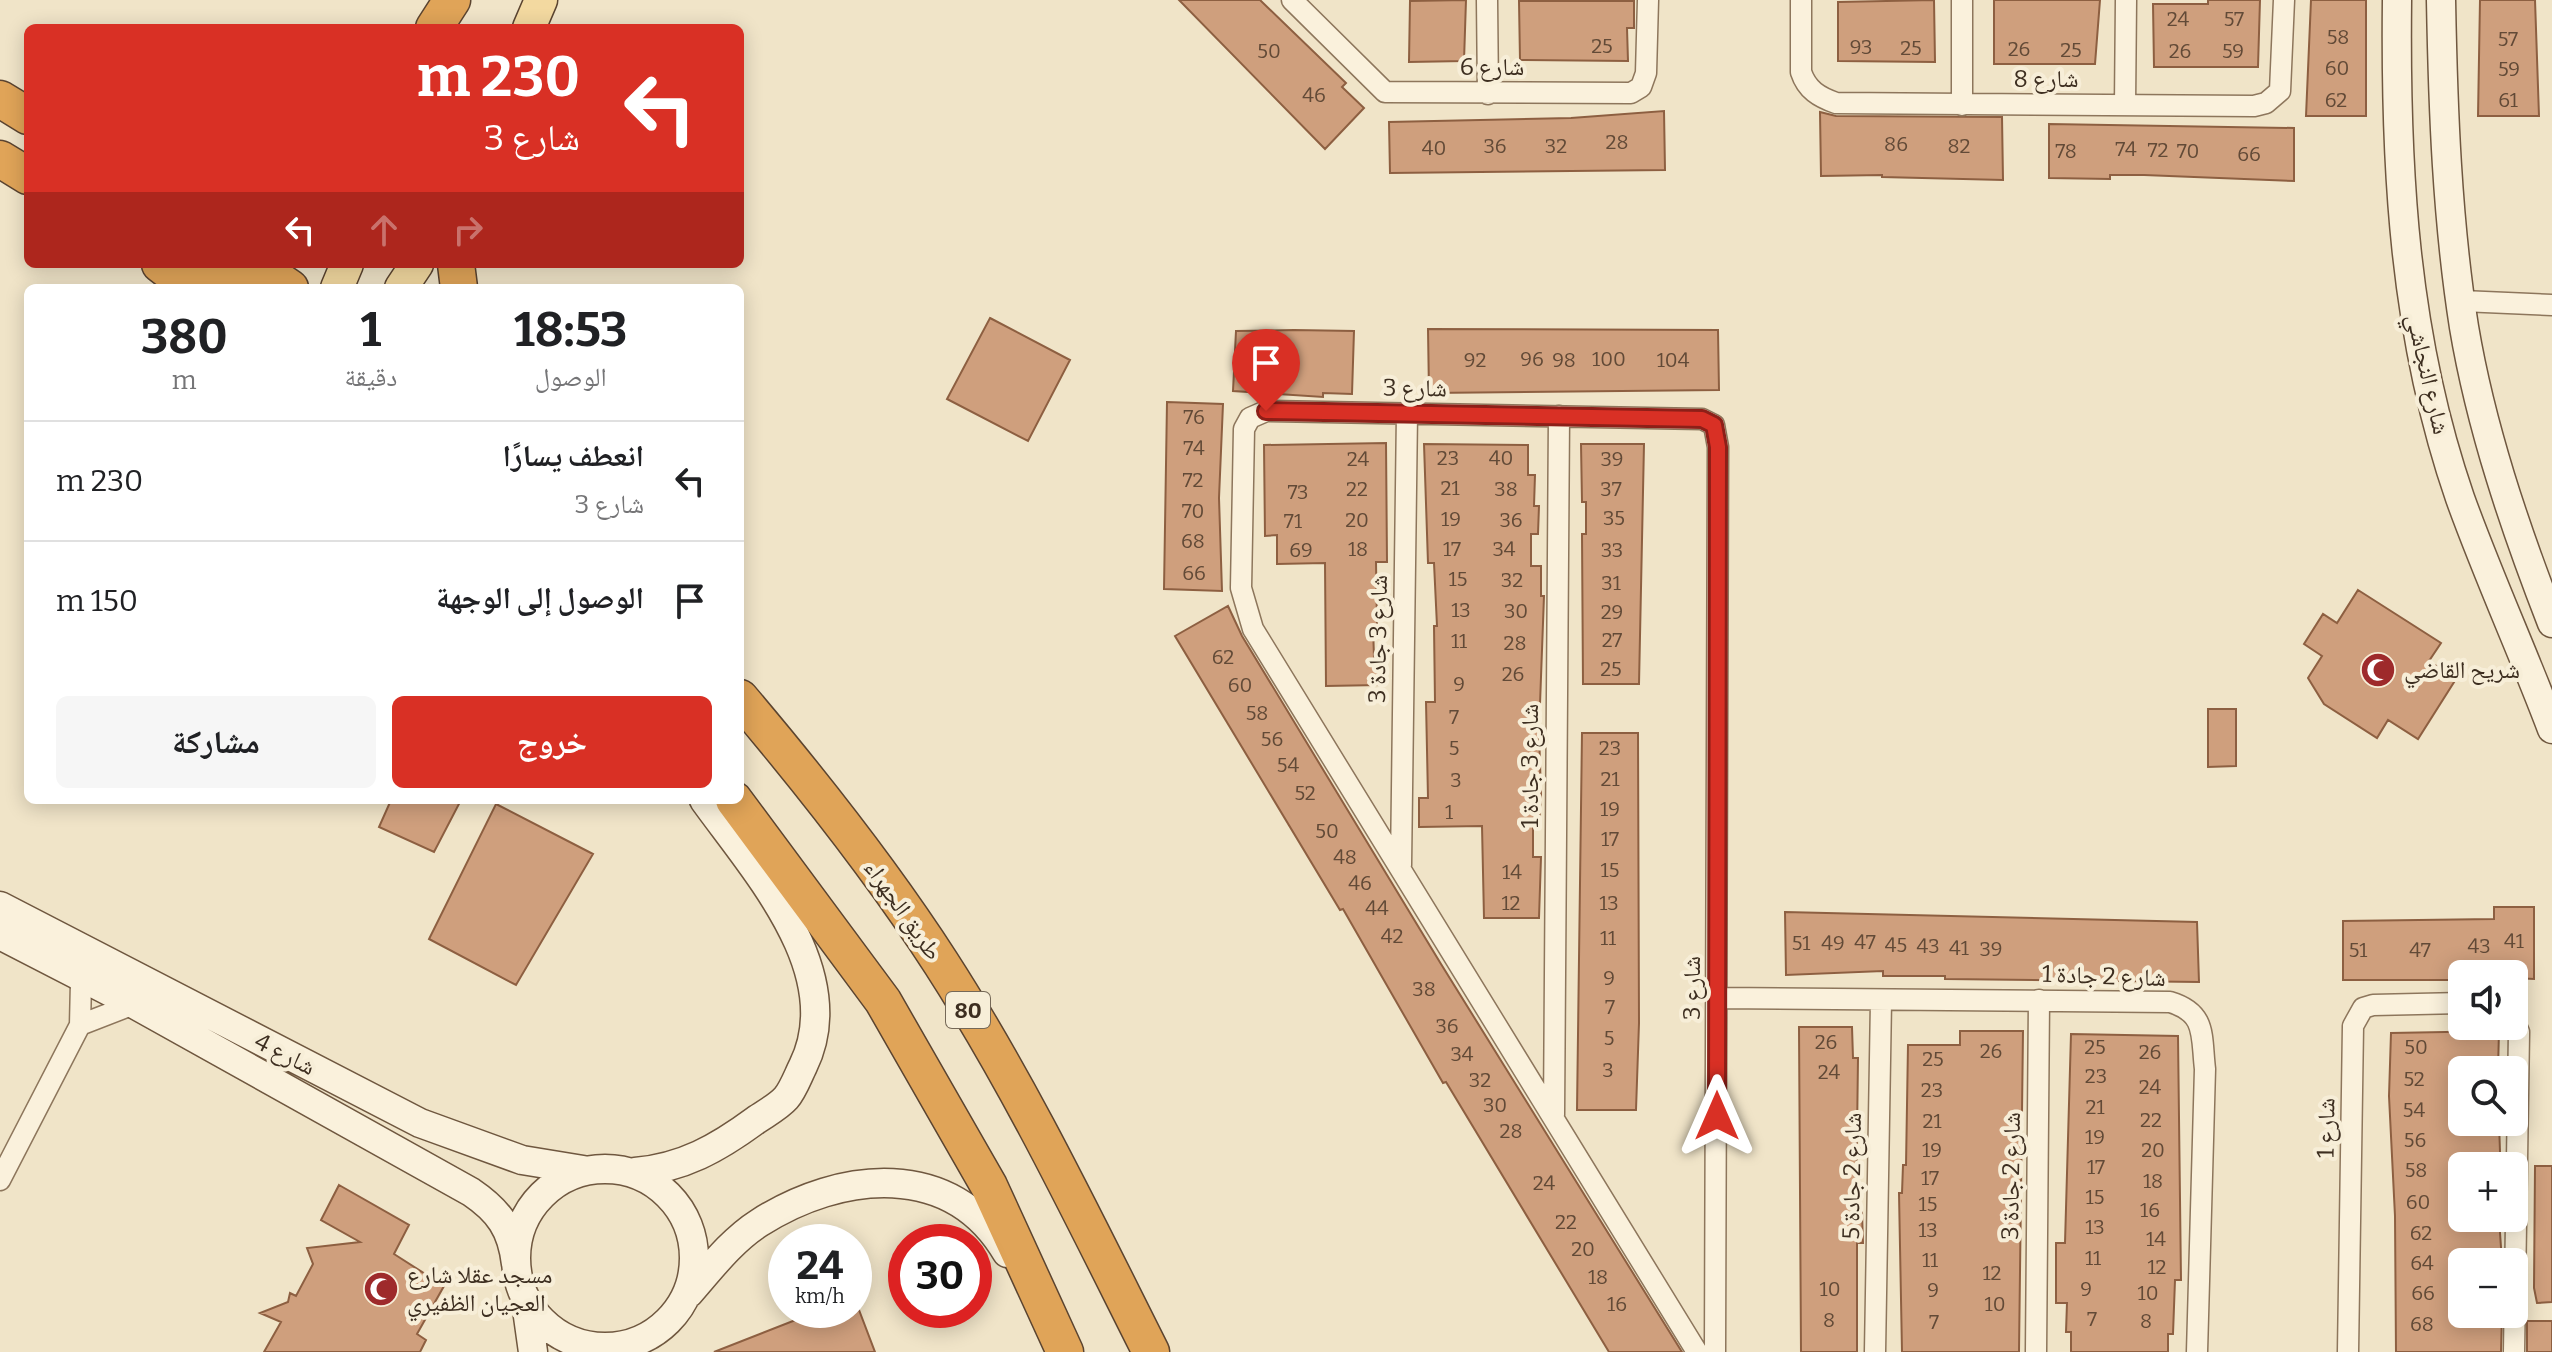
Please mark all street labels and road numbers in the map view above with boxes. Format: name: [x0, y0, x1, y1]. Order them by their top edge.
street label: شارع 6: [1460, 53, 1524, 82]
street label: شارع 8: [2014, 65, 2078, 94]
street label: شارع النجاشي: [2396, 311, 2455, 438]
street label: شارع 3: [1383, 373, 1447, 404]
street label: شارع 3 جادة 3: [1363, 575, 1394, 703]
street label: شارع 3 جادة 1: [1516, 704, 1545, 828]
street label: طريق الجهراء: [858, 855, 948, 965]
street label: شارع 3: [1678, 956, 1707, 1020]
street label: شارع 2 جادة 1: [2042, 960, 2166, 993]
road number: 80: [946, 992, 990, 1028]
street label: شارع 4: [249, 1027, 320, 1082]
street label: شارع 1: [2311, 1098, 2342, 1158]
street label: شارع 2 جادة 5: [1837, 1112, 1868, 1240]
street label: شارع 2 جادة 3: [1996, 1112, 2027, 1240]

